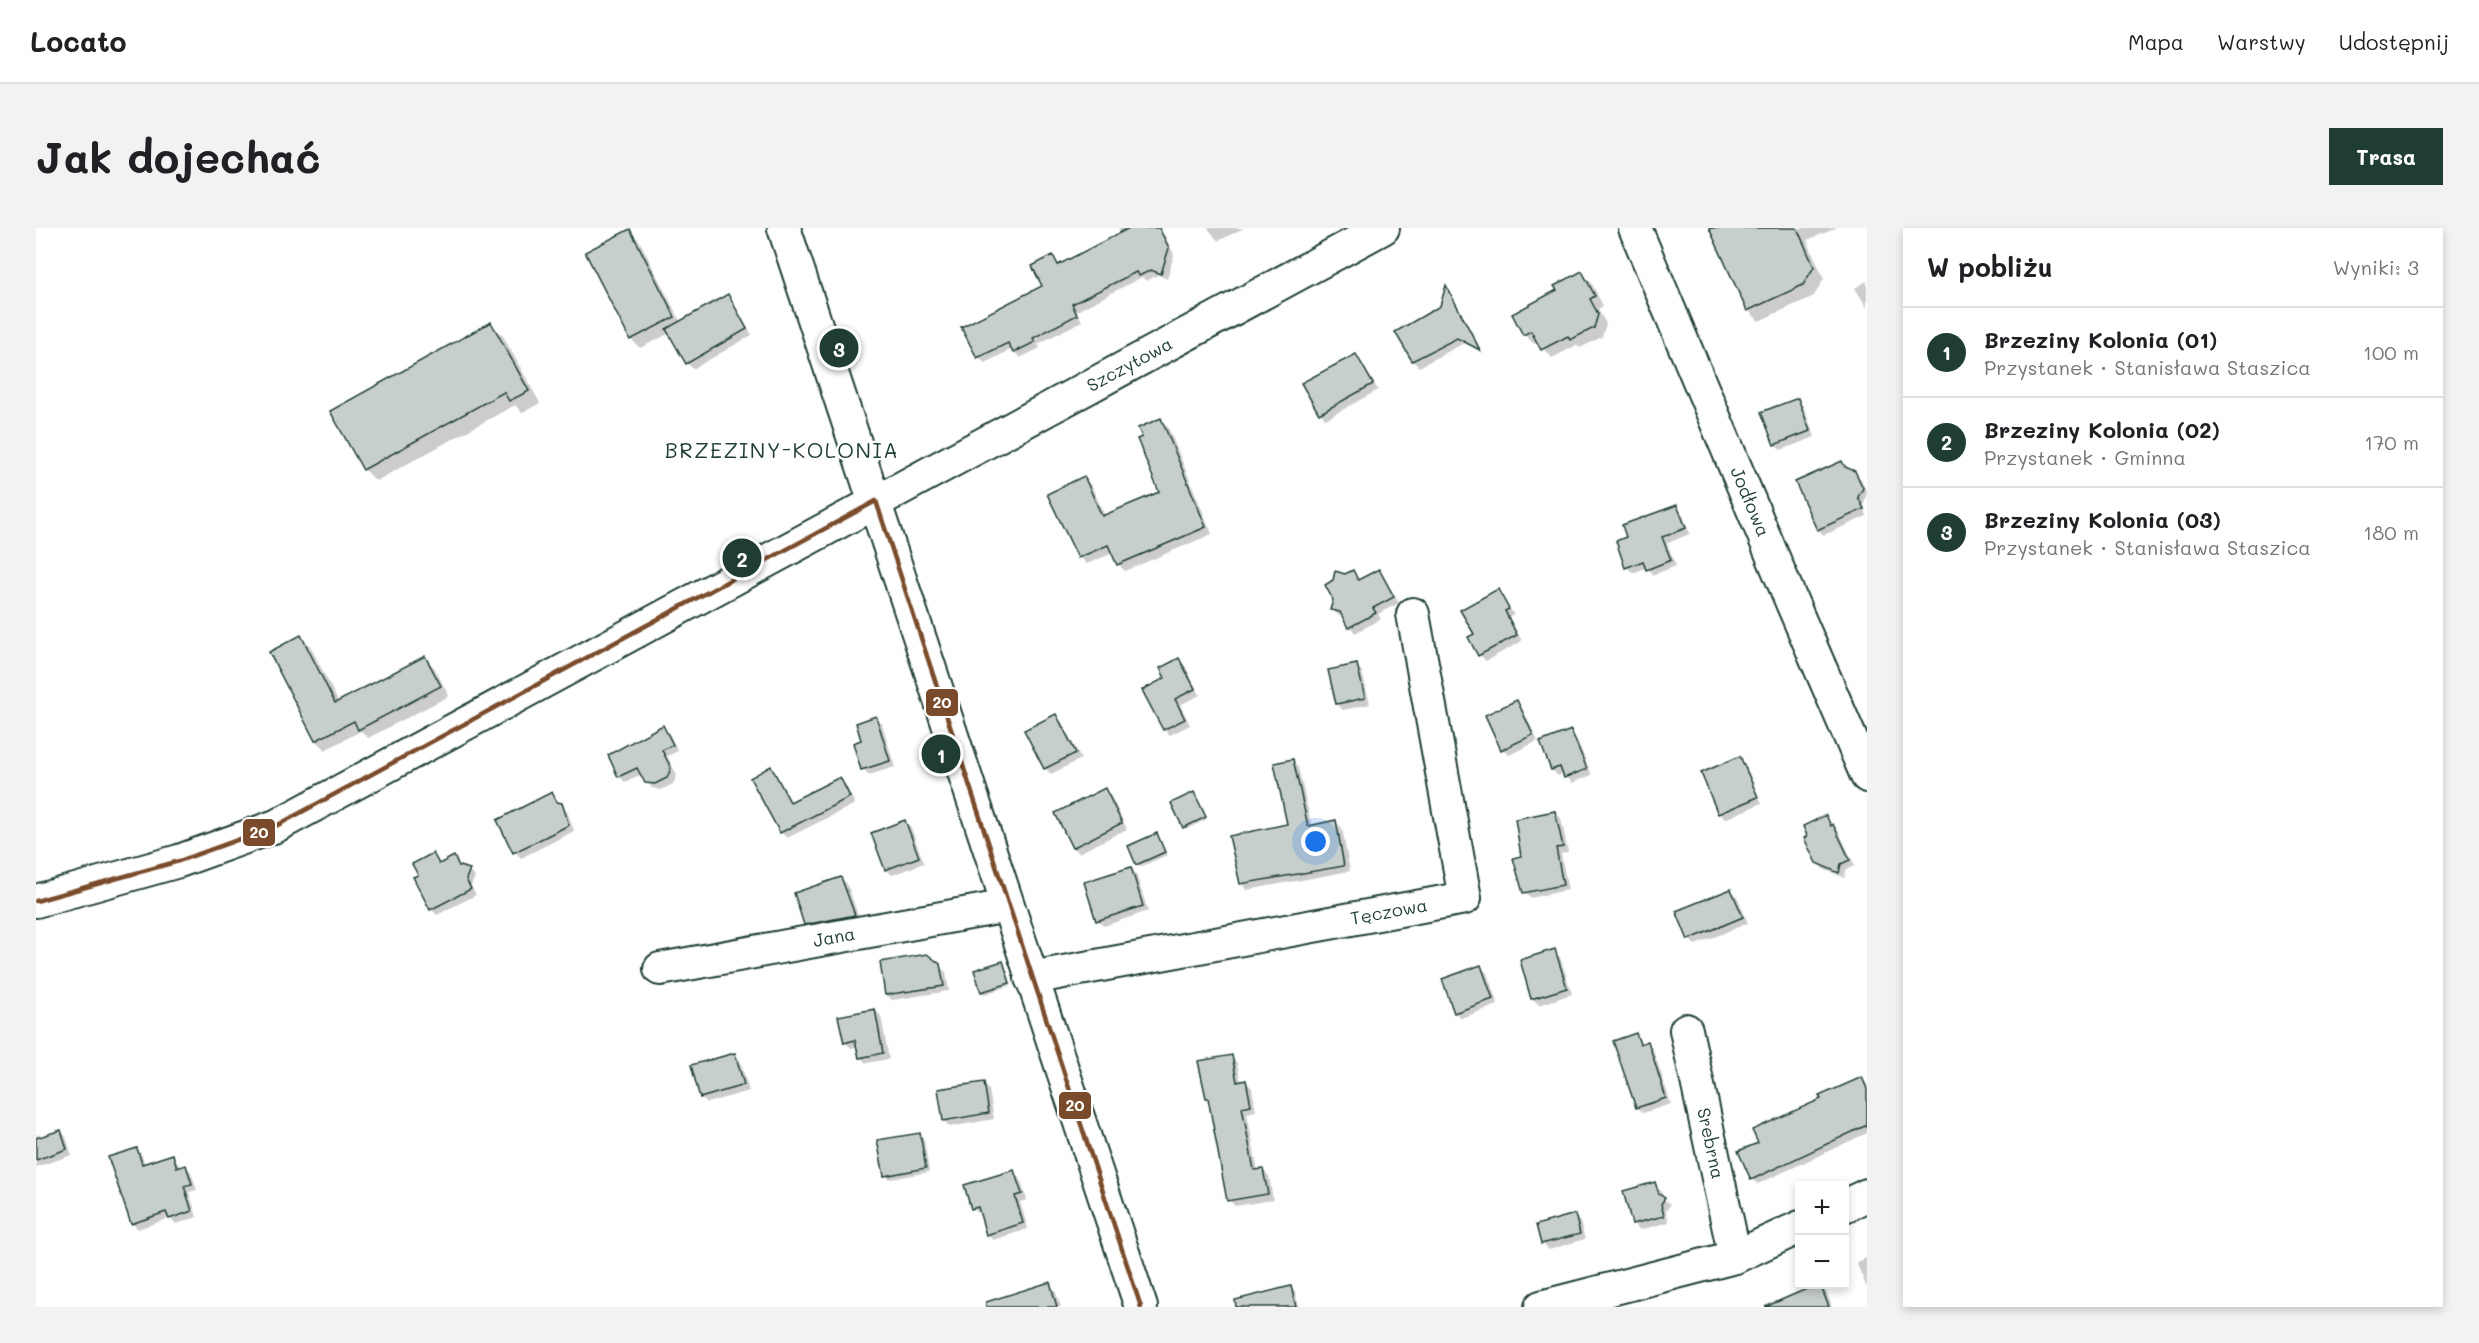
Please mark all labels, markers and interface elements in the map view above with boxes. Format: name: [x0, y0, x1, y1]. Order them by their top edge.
text: Locato: [30, 23, 127, 59]
text: Mapa: [2128, 28, 2184, 55]
text: Warstwy: [2217, 28, 2306, 55]
text: Udostępnij: [2339, 28, 2449, 55]
button: Trasa: [2329, 128, 2443, 185]
text: Jak dojechać: [36, 129, 321, 184]
text: W pobliżu: [1927, 250, 2053, 284]
text: Wyniki: 3: [2333, 254, 2419, 280]
text: Brzeziny Kolonia (01): [1984, 325, 2217, 354]
pin: 3: [820, 326, 858, 370]
street label: Szczytowa: [1082, 331, 1176, 397]
text: 1: [1942, 339, 1951, 365]
text: 100 m: [2363, 339, 2419, 365]
text: Przystanek · Stanisława Staszica: [1984, 354, 2311, 380]
text: Brzeziny Kolonia (02): [1984, 415, 2220, 444]
text: 2: [1941, 429, 1952, 455]
text: 170 m: [2364, 429, 2419, 455]
district label: BRZEZINY-KOLONIA: [665, 436, 899, 463]
text: Przystanek · Gminna: [1984, 444, 2186, 470]
street label: Jodłowa: [1725, 463, 1776, 540]
text: Brzeziny Kolonia (03): [1984, 505, 2221, 534]
text: 3: [1941, 519, 1953, 545]
text: 180 m: [2363, 519, 2419, 545]
text: Przystanek · Stanisława Staszica: [1984, 534, 2311, 560]
pin: 2: [722, 536, 762, 580]
line badge: 20: [925, 688, 959, 717]
text: 20: [932, 691, 952, 712]
pin: 1: [922, 732, 960, 776]
line badge: 20: [242, 818, 276, 847]
text: 20: [249, 821, 269, 842]
your location: [1301, 827, 1330, 856]
street label: Tęczowa: [1348, 892, 1429, 930]
street label: Jana: [811, 921, 857, 952]
line badge: 20: [1058, 1091, 1092, 1120]
text: 20: [1065, 1094, 1085, 1115]
street label: Srebrna: [1692, 1105, 1731, 1181]
map controls: [1795, 1181, 1849, 1289]
button: +: [1795, 1181, 1849, 1235]
button: −: [1795, 1235, 1849, 1289]

